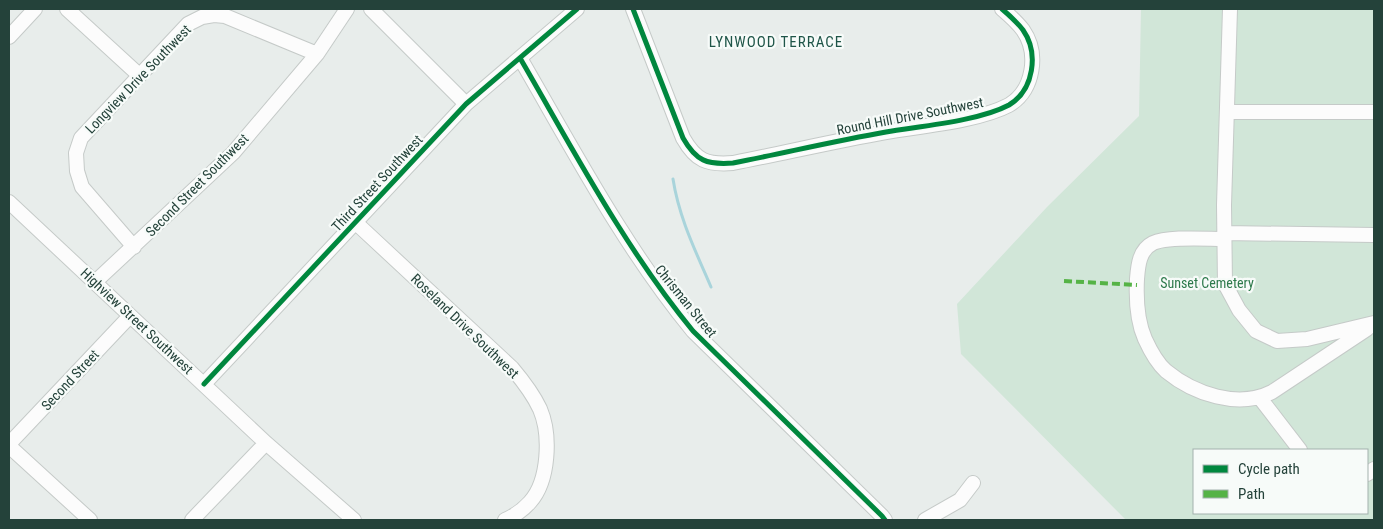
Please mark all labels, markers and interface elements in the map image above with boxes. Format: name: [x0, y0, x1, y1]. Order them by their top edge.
street label: Longview Drive Southwest: [82, 21, 194, 137]
district label: LYNWOOD TERRACE: [709, 33, 843, 51]
street label: Round Hill Drive Southwest: [835, 94, 985, 138]
street label: Second Street Southwest: [142, 130, 252, 240]
street label: Third Street Southwest: [328, 132, 426, 234]
street label: Chrisman Street: [652, 262, 720, 340]
street label: Highview Street Southwest: [77, 265, 197, 377]
street label: Roseland Drive Southwest: [408, 270, 522, 382]
park label: Sunset Cemetery: [1160, 275, 1254, 291]
street label: Second Street: [38, 346, 102, 414]
legend: [1193, 449, 1368, 514]
text: Cycle path: [1238, 460, 1300, 478]
text: Path: [1238, 485, 1265, 503]

